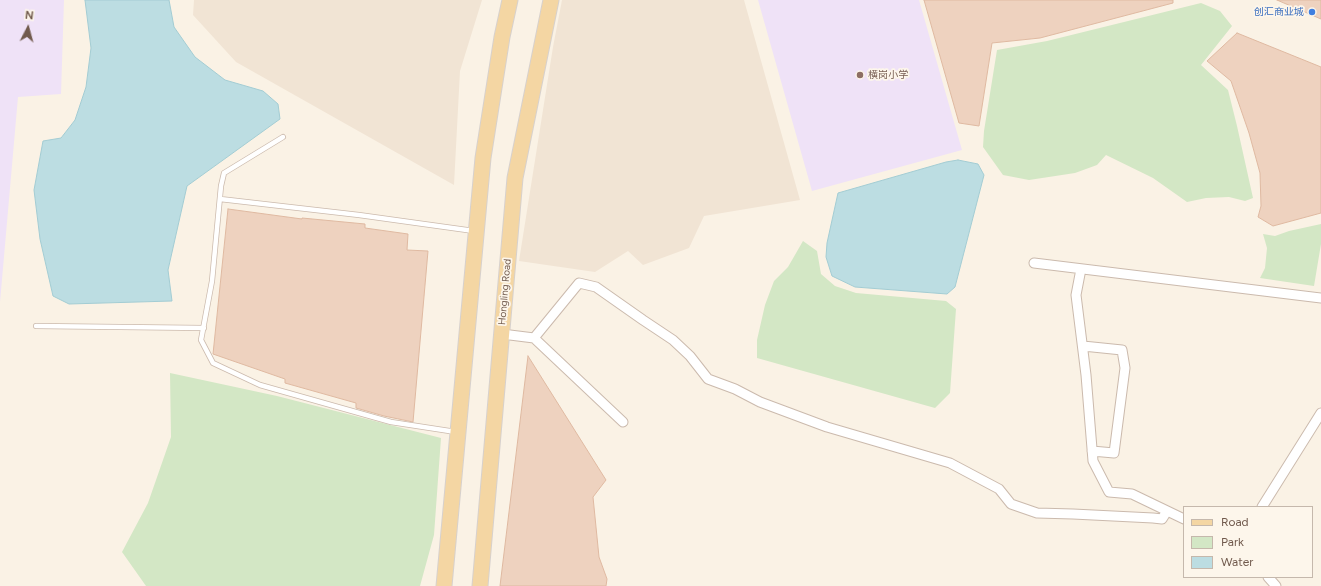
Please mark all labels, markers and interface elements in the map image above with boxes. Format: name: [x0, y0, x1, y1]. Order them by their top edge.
place label: 创汇商业城: [1254, 6, 1304, 18]
marker: 创汇商业城: [1307, 7, 1317, 17]
north arrow: [8, 8, 48, 48]
text: N: [24, 9, 34, 22]
place label: 横岗小学: [868, 69, 908, 81]
marker: 横岗小学: [855, 70, 865, 80]
street label: Hongling Road: [496, 258, 514, 326]
legend: [1183, 506, 1313, 578]
text: Road: [1221, 515, 1249, 529]
text: Park: [1221, 535, 1244, 549]
text: Water: [1221, 555, 1253, 569]

